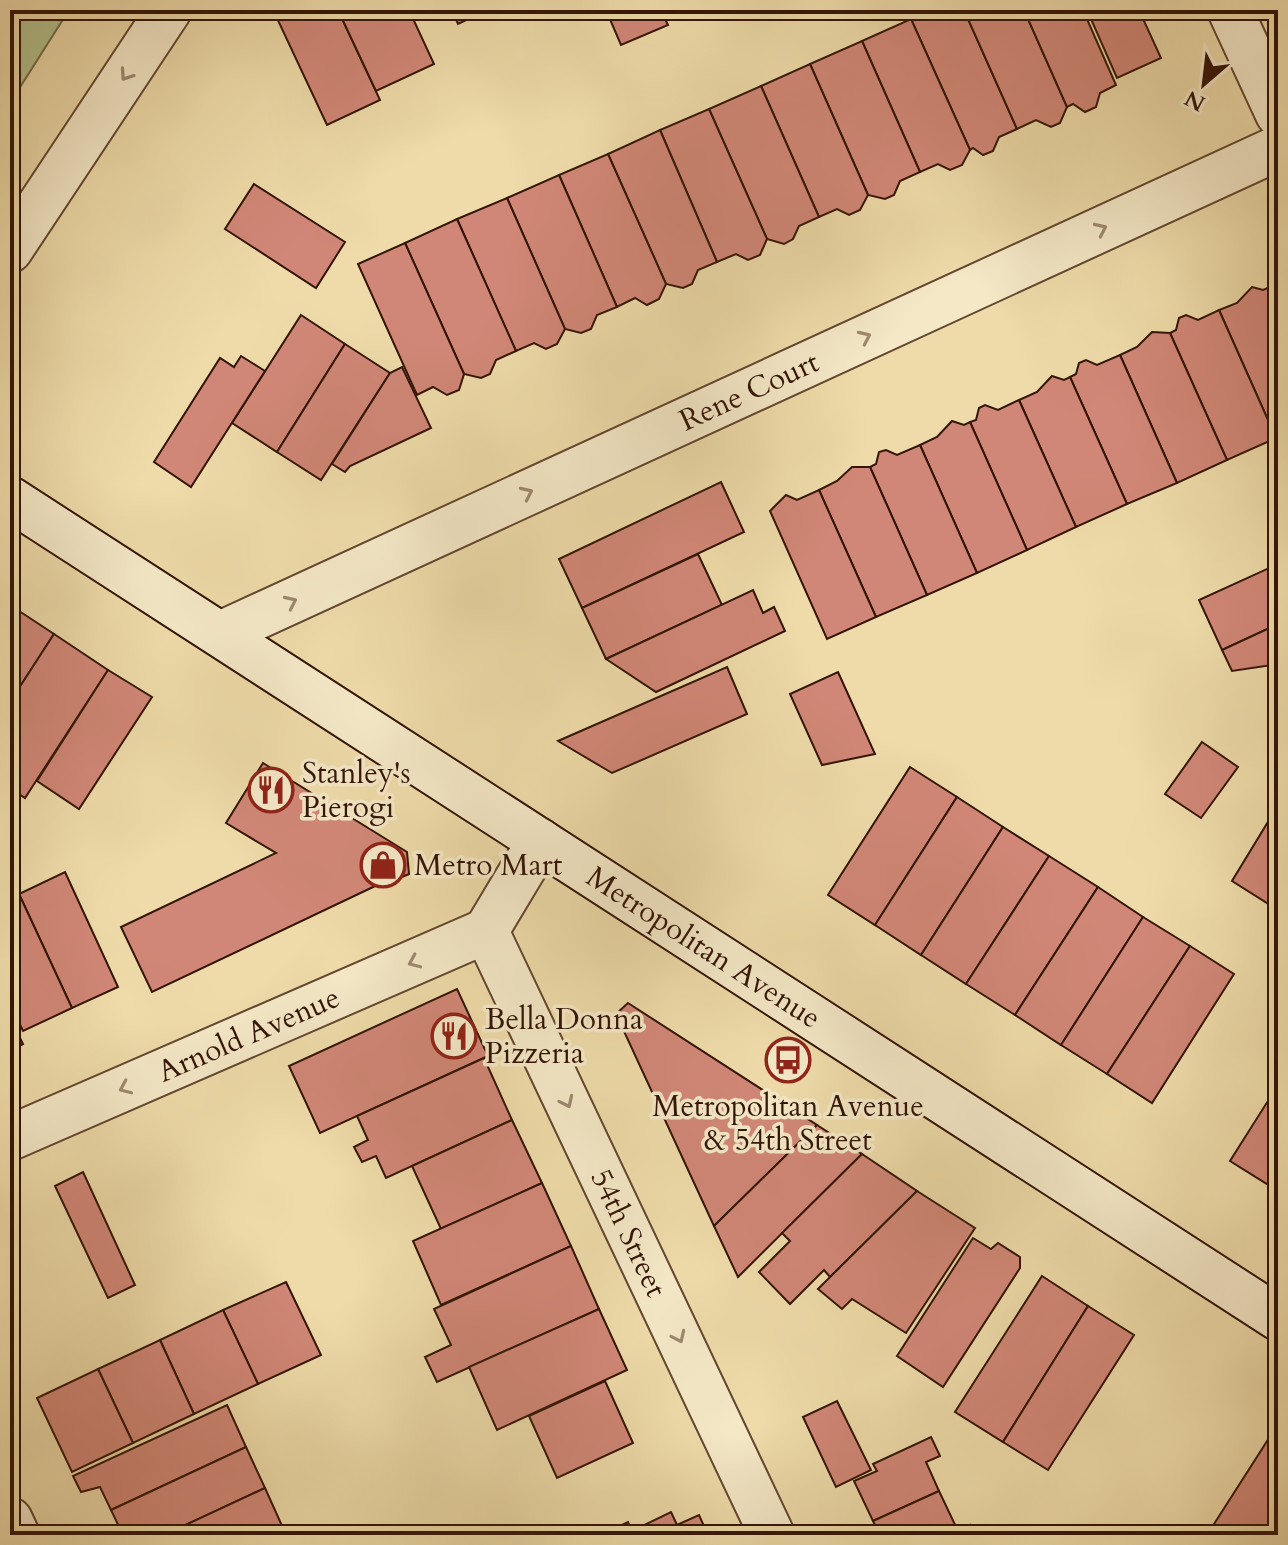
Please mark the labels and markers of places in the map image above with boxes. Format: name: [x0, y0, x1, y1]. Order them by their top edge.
place label: Stanley's Pierogi: [302, 753, 410, 828]
restaurant icon: Stanley's Pierogi: [247, 766, 295, 814]
shop icon: Metro Mart: [359, 841, 407, 889]
place label: Metro Mart: [414, 845, 563, 886]
place label: Bella Donna Pizzeria: [485, 999, 643, 1074]
restaurant icon: Bella Donna Pizzeria: [430, 1012, 478, 1060]
bus stop icon: Metropolitan Avenue & 54th Street: [764, 1036, 812, 1084]
place label: Metropolitan Avenue & 54th Street: [652, 1086, 924, 1161]

